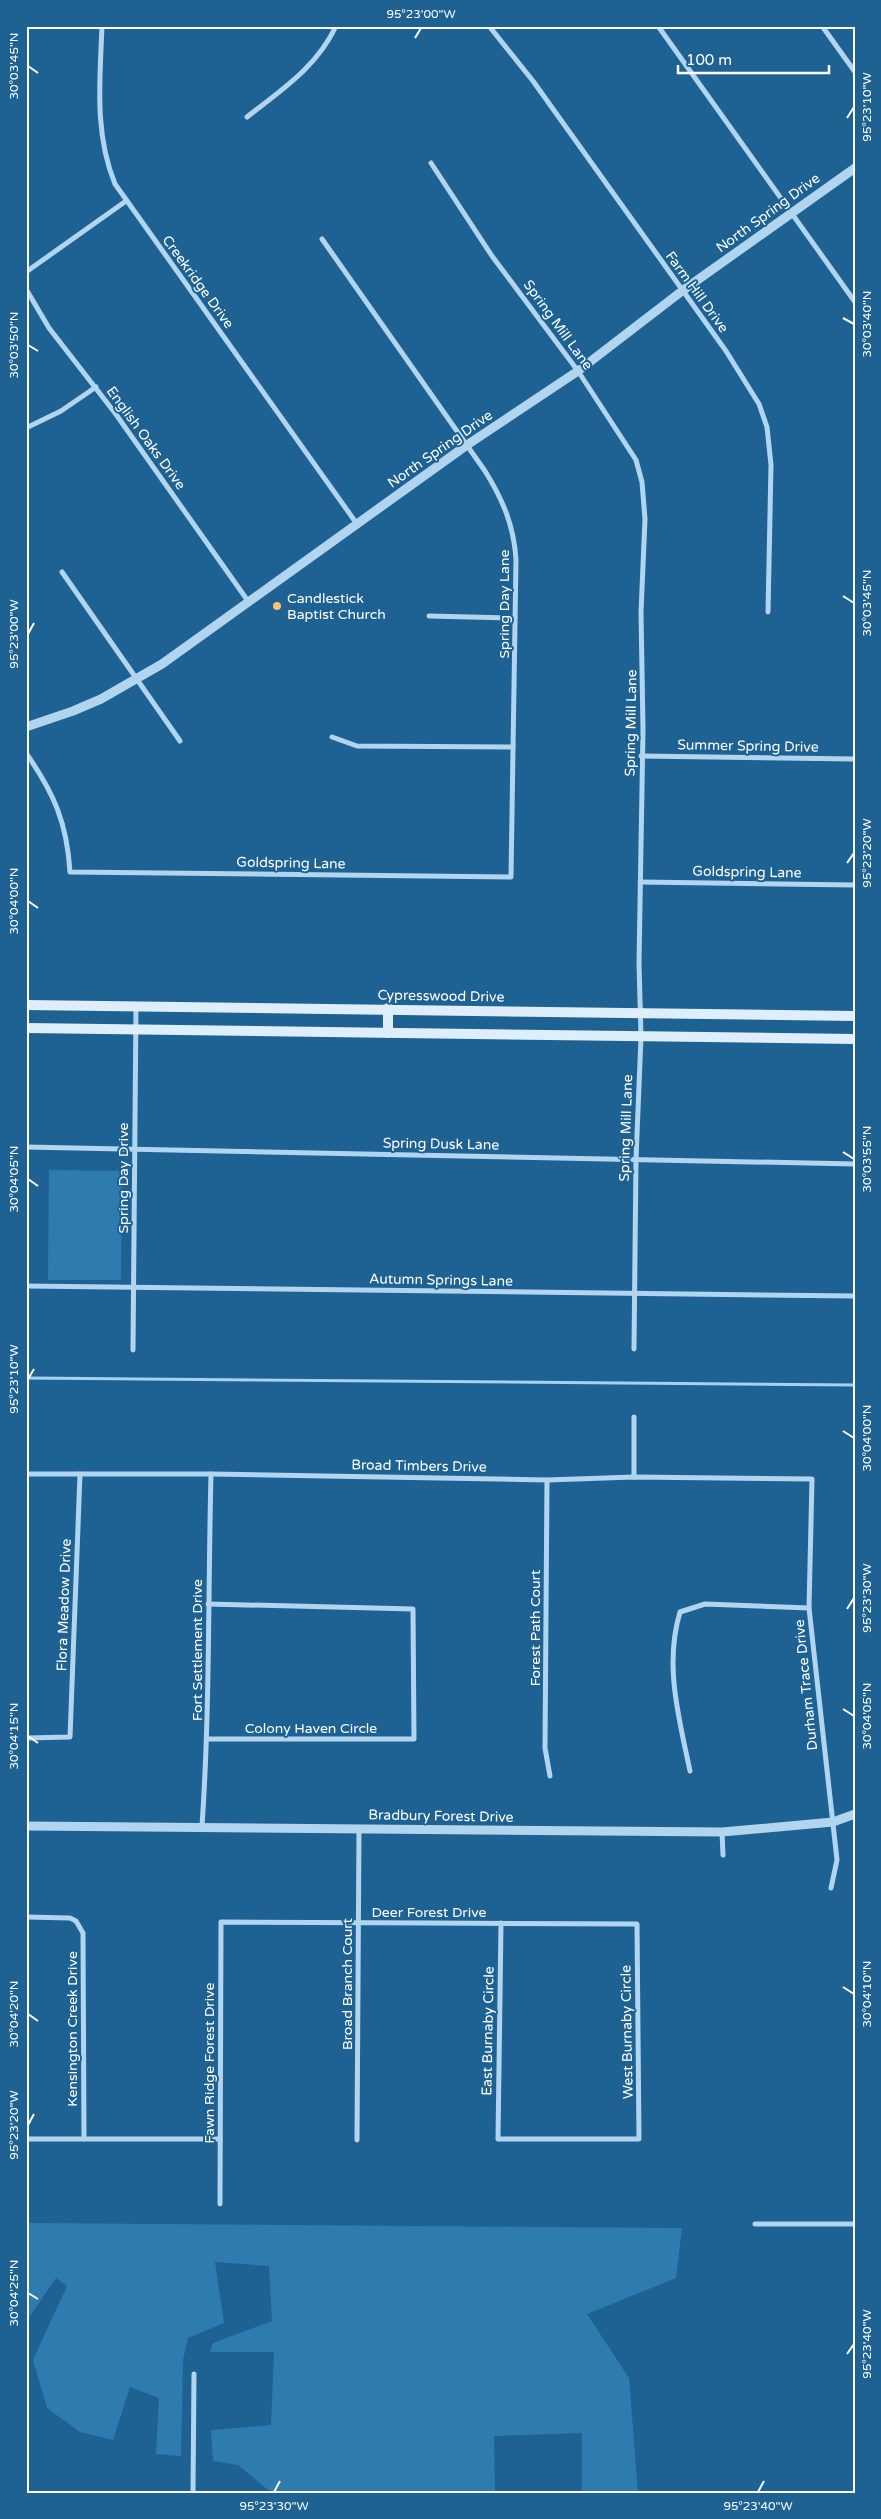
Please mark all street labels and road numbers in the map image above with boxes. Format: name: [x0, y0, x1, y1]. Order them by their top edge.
street label: North Spring Drive: [713, 170, 823, 256]
street label: Creekridge Drive: [159, 232, 237, 332]
street label: Farm Hill Drive: [662, 248, 732, 336]
street label: Spring Mill Lane: [520, 277, 596, 373]
street label: English Oaks Drive: [103, 383, 189, 493]
street label: North Spring Drive: [384, 406, 496, 492]
street label: Spring Day Lane: [496, 550, 513, 658]
street label: Spring Mill Lane: [622, 669, 640, 777]
street label: Summer Spring Drive: [677, 736, 819, 756]
street label: Goldspring Lane: [236, 854, 346, 872]
street label: Goldspring Lane: [692, 863, 802, 881]
street label: Cypresswood Drive: [377, 986, 505, 1006]
street label: Spring Mill Lane: [616, 1074, 636, 1182]
street label: Spring Day Drive: [115, 1122, 132, 1233]
street label: Spring Dusk Lane: [383, 1134, 499, 1154]
street label: Autumn Springs Lane: [369, 1270, 513, 1290]
street label: Broad Timbers Drive: [351, 1456, 487, 1476]
street label: Flora Meadow Drive: [53, 1538, 75, 1672]
street label: Forest Path Court: [527, 1569, 544, 1686]
street label: Fort Settlement Drive: [189, 1579, 206, 1721]
street label: Durham Trace Drive: [791, 1619, 821, 1751]
street label: Colony Haven Circle: [245, 1720, 377, 1737]
street label: Bradbury Forest Drive: [368, 1806, 514, 1826]
street label: Deer Forest Drive: [372, 1904, 486, 1921]
street label: Broad Branch Court: [339, 1917, 356, 2050]
street label: Kensington Creek Drive: [64, 1951, 81, 2107]
street label: West Burnaby Circle: [617, 1965, 637, 2099]
street label: East Burnaby Circle: [478, 1966, 498, 2096]
street label: Fawn Ridge Forest Drive: [201, 1983, 218, 2143]

